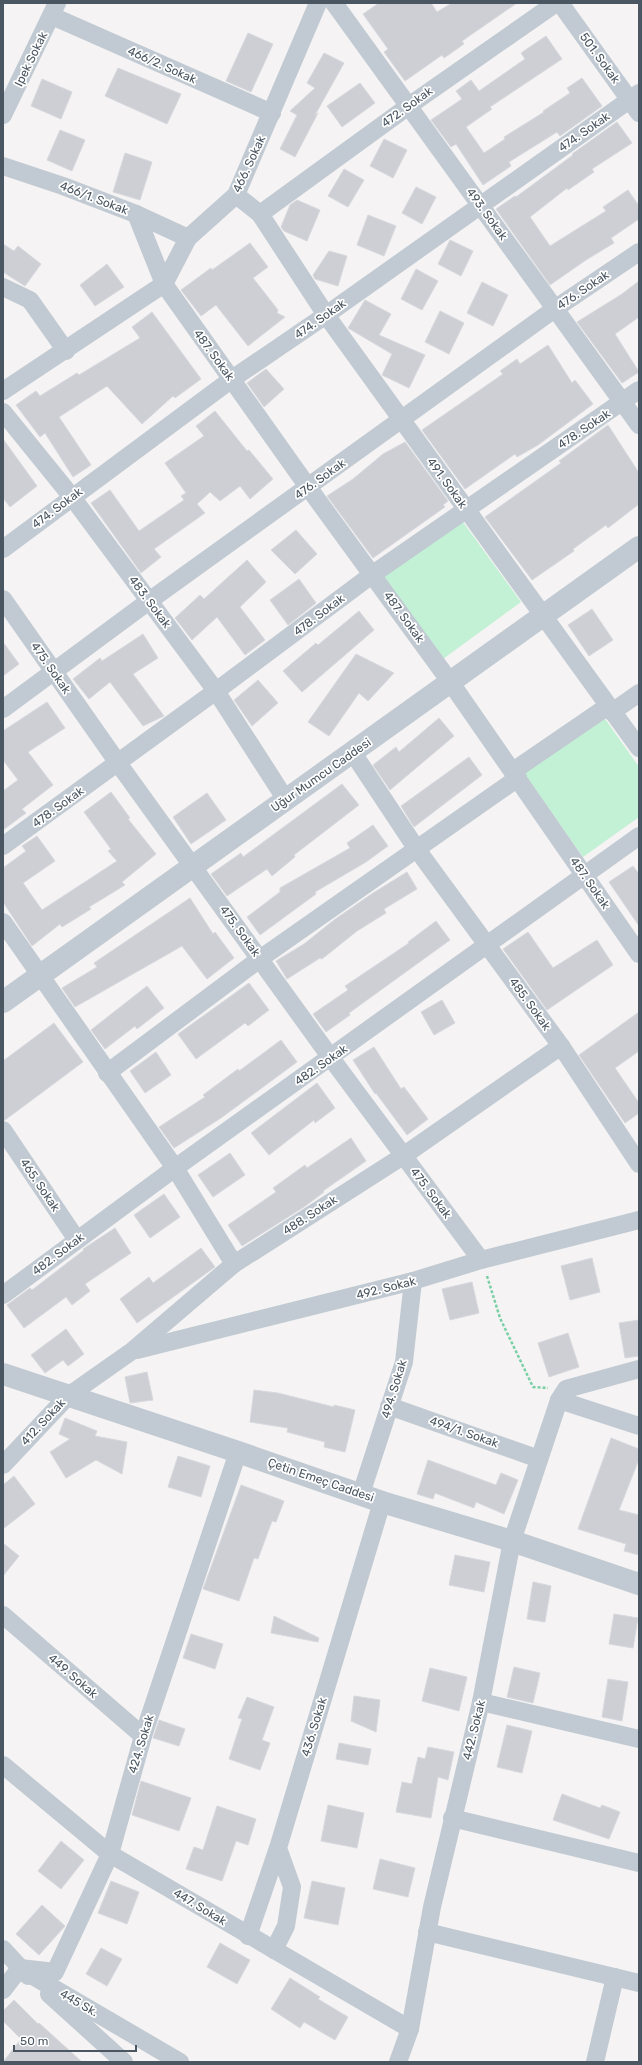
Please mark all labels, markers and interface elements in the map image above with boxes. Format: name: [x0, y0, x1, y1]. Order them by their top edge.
street label: Ipek Sokak: [12, 29, 51, 89]
street label: 501. Sokak: [577, 30, 624, 87]
street label: 466/2. Sokak: [125, 44, 199, 87]
street label: 472. Sokak: [379, 83, 436, 130]
street label: 474. Sokak: [556, 109, 613, 155]
street label: 466. Sokak: [230, 133, 269, 195]
street label: 466/1. Sokak: [58, 179, 131, 218]
street label: 493. Sokak: [463, 185, 511, 243]
street label: 476. Sokak: [554, 267, 612, 312]
street label: 474. Sokak: [292, 296, 349, 342]
street label: 487. Sokak: [191, 327, 238, 384]
street label: 478. Sokak: [555, 406, 613, 452]
street label: 476. Sokak: [292, 455, 349, 502]
street label: 491. Sokak: [424, 455, 470, 512]
street label: 474. Sokak: [29, 484, 86, 531]
street label: 483. Sokak: [126, 573, 175, 631]
street label: 487. Sokak: [381, 589, 428, 646]
street label: 478. Sokak: [291, 591, 348, 639]
street label: 475. Sokak: [28, 640, 74, 697]
street label: Uğur Mumcu Caddesi: [268, 735, 374, 815]
street label: 478. Sokak: [30, 783, 87, 830]
street label: 487. Sokak: [567, 855, 613, 912]
street label: 475. Sokak: [217, 903, 264, 960]
street label: 485. Sokak: [506, 975, 554, 1034]
street label: 482. Sokak: [292, 1041, 351, 1088]
street label: 465. Sokak: [17, 1156, 63, 1215]
street label: 475. Sokak: [407, 1165, 455, 1222]
street label: 488. Sokak: [280, 1192, 340, 1238]
street label: 482. Sokak: [29, 1229, 87, 1278]
street label: 492. Sokak: [355, 1274, 418, 1302]
street label: 494. Sokak: [378, 1357, 410, 1420]
street label: 412. Sokak: [18, 1395, 69, 1448]
street label: 494/1. Sokak: [428, 1414, 501, 1451]
street label: Çetin Emeç Caddesi: [266, 1455, 376, 1505]
street label: 449. Sokak: [46, 1651, 101, 1702]
street label: 436. Sokak: [298, 1695, 330, 1758]
street label: 442. Sokak: [460, 1698, 488, 1761]
street label: 424. Sokak: [125, 1712, 157, 1775]
street label: 447. Sokak: [171, 1886, 230, 1929]
street label: 445 Sk.: [57, 1987, 101, 2019]
scale bar: [14, 2027, 136, 2053]
text: 50 m: [20, 2034, 48, 2048]

